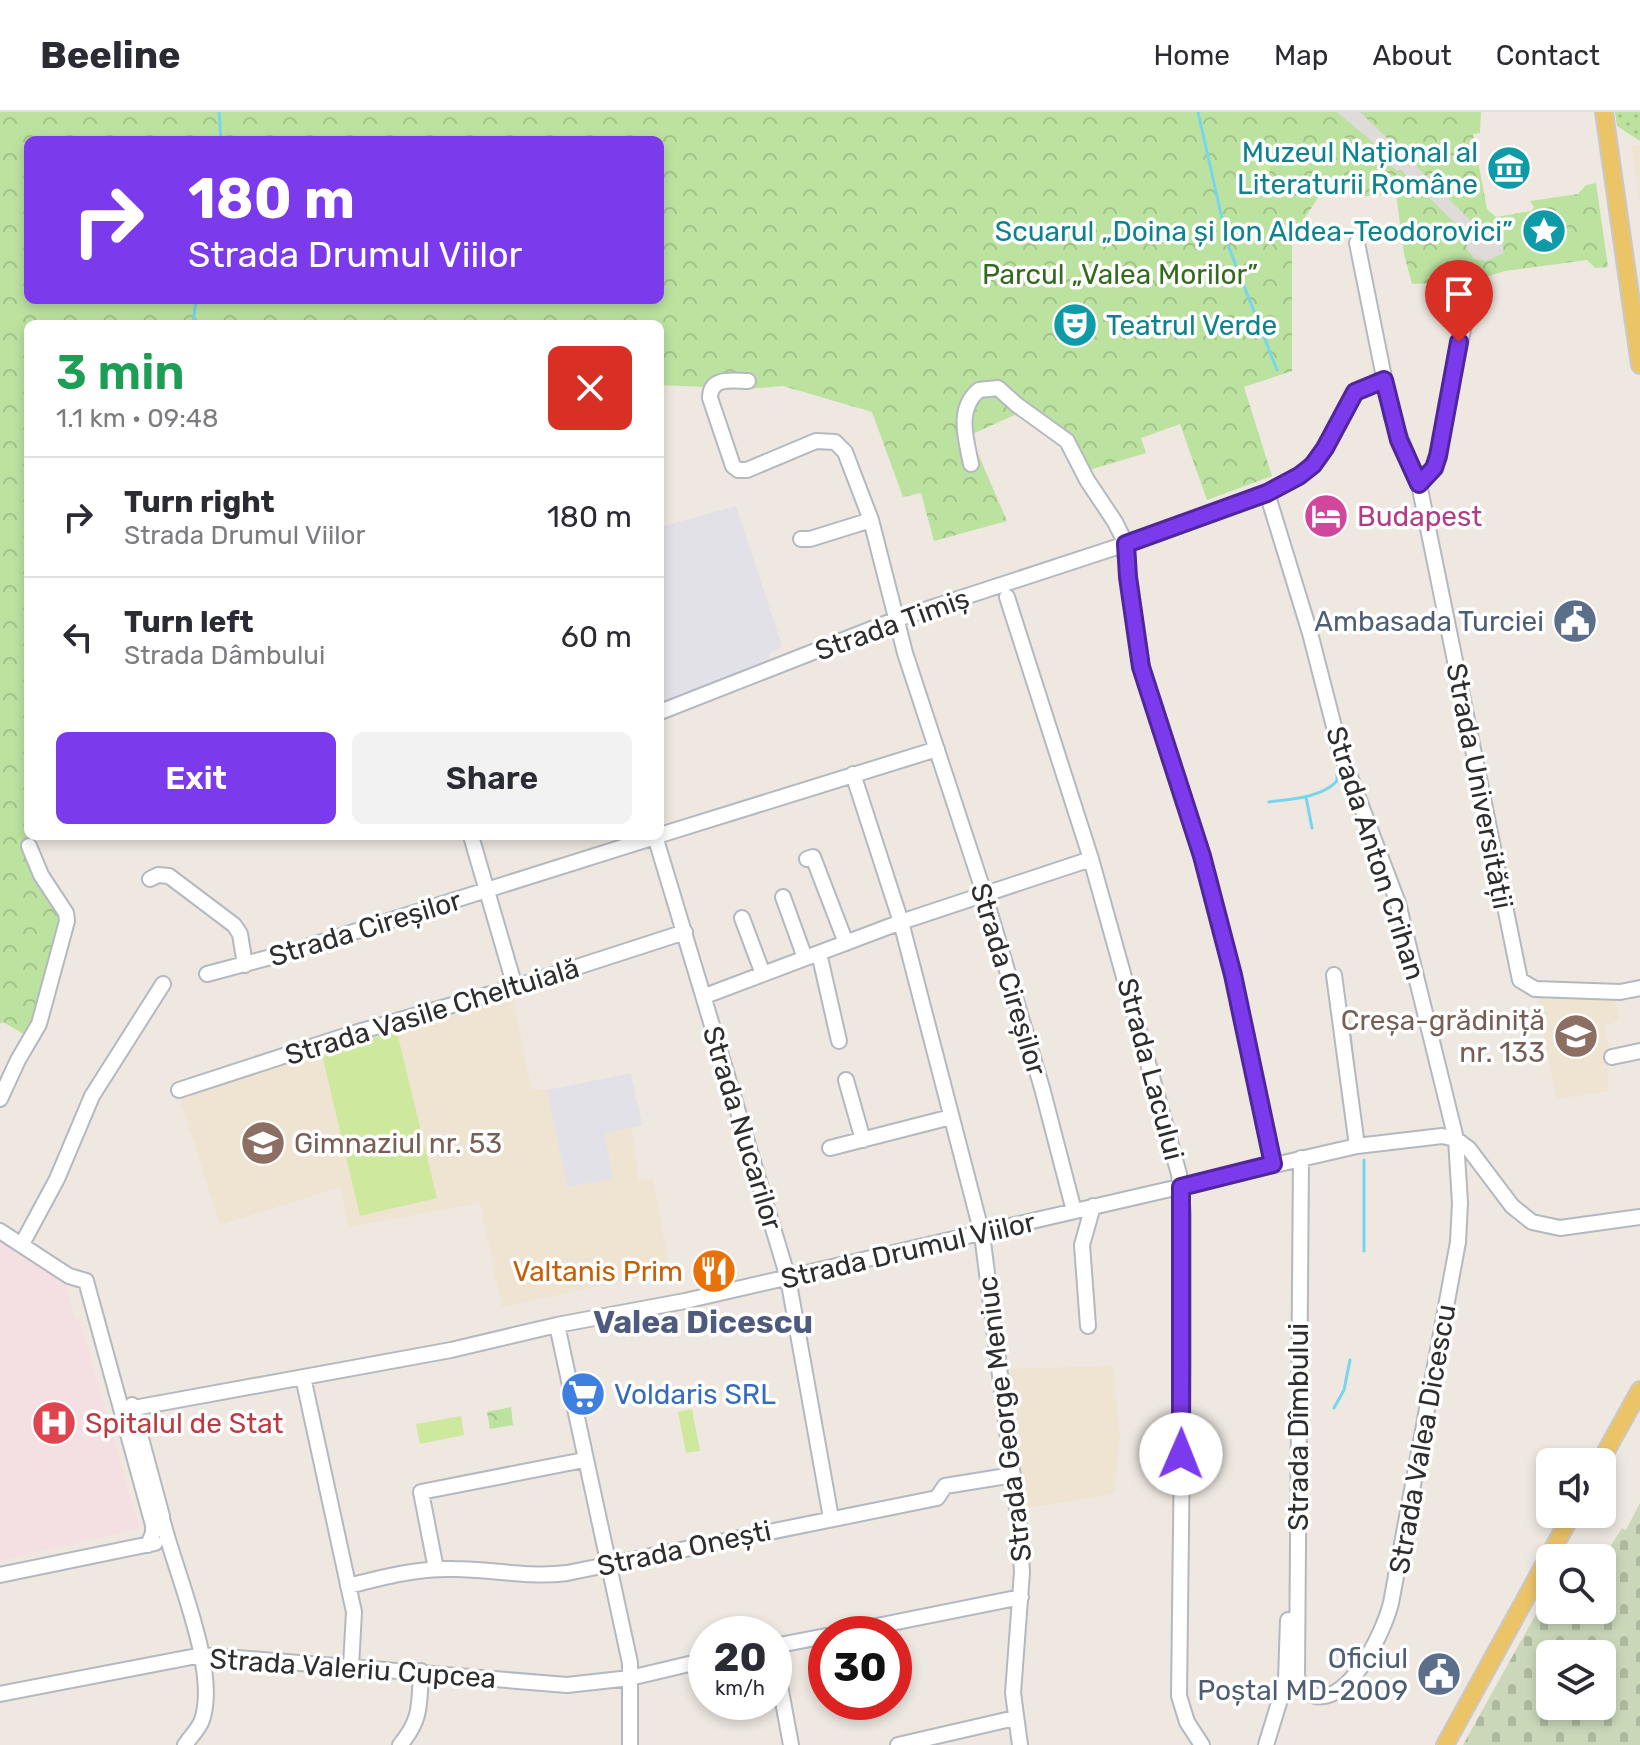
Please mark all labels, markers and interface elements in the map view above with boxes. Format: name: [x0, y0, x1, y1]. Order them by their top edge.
text: Beeline: [40, 32, 181, 78]
text: Home: [1153, 39, 1230, 72]
text: Map: [1274, 39, 1328, 72]
text: About: [1372, 39, 1452, 72]
text: Contact: [1496, 39, 1600, 72]
place label: Muzeul Național al Literaturii Române: [1237, 136, 1478, 201]
museum icon: Muzeul Național al Literaturii Române: [1485, 144, 1533, 192]
text: 180 m: [188, 166, 355, 232]
icon: right: [56, 168, 160, 272]
place icon: Scuarul „Doina și Ion Aldea-Teodorovici”: [1520, 207, 1568, 255]
place label: Scuarul „Doina și Ion Aldea-Teodorovici”: [995, 215, 1513, 248]
text: Strada Drumul Viilor: [188, 233, 522, 276]
park label: Parcul „Valea Morilor”: [982, 258, 1258, 291]
pin: [1425, 260, 1493, 342]
icon: arrive: [1437, 272, 1481, 316]
theatre icon: Teatrul Verde: [1051, 301, 1099, 349]
place label: Teatrul Verde: [1106, 309, 1277, 342]
text: 3 min: [56, 344, 185, 401]
button: close: [548, 346, 632, 430]
text: 1.1 km · 09:48: [56, 403, 219, 434]
text: Turn right: [124, 484, 275, 520]
hotel icon: Budapest: [1302, 492, 1350, 540]
icon: right: [56, 495, 100, 539]
text: 180 m: [547, 499, 632, 535]
place label: Budapest: [1357, 500, 1482, 533]
text: Strada Drumul Viilor: [124, 520, 365, 551]
street label: Strada Timiș: [811, 581, 974, 668]
public building icon: Ambasada Turciei: [1551, 597, 1599, 645]
text: Turn left: [124, 604, 254, 640]
place label: Ambasada Turciei: [1314, 605, 1544, 638]
icon: left: [56, 615, 100, 659]
text: 60 m: [561, 619, 632, 655]
text: Strada Dâmbului: [124, 640, 325, 671]
street label: Strada Universității: [1439, 660, 1520, 912]
street label: Strada Anton Crihan: [1319, 722, 1432, 984]
button: Exit: [56, 732, 336, 824]
button: Share: [352, 732, 632, 824]
street label: Strada Cireșilor: [964, 879, 1054, 1080]
street label: Strada Cireșilor: [265, 883, 466, 973]
street label: Strada Vasile Cheltuială: [281, 951, 583, 1072]
street label: Strada Lacului: [1110, 974, 1191, 1164]
place label: Creșa-grădiniță nr. 133: [1341, 1004, 1545, 1069]
school or university icon: Creșa-grădiniță nr. 133: [1552, 1012, 1600, 1060]
street label: Strada Nucarilor: [696, 1022, 789, 1234]
school or university icon: Gimnaziul nr. 53: [239, 1119, 287, 1167]
place label: Gimnaziul nr. 53: [294, 1127, 502, 1160]
street label: Strada Drumul Viilor: [778, 1205, 1039, 1296]
restaurant icon: Valtanis Prim: [690, 1247, 738, 1295]
place label: Valtanis Prim: [512, 1255, 683, 1288]
street label: Strada George Meniuc: [971, 1274, 1038, 1564]
street label: Strada Valea Dicescu: [1383, 1302, 1462, 1577]
district label: Valea Dicescu: [593, 1303, 813, 1341]
street label: Strada Dîmbului: [1282, 1323, 1315, 1531]
supermarket icon: Voldaris SRL: [559, 1370, 607, 1418]
place label: Voldaris SRL: [614, 1378, 776, 1411]
hospital icon: Spitalul de Stat: [30, 1399, 78, 1447]
place label: Spitalul de Stat: [85, 1407, 283, 1440]
position arrow: [1139, 1412, 1223, 1496]
map controls: [1536, 1448, 1616, 1720]
button: sound: [1536, 1448, 1616, 1528]
street label: Strada Onești: [594, 1514, 774, 1583]
button: search: [1536, 1544, 1616, 1624]
speed limit sign: 30: [808, 1616, 912, 1720]
text: 20: [713, 1634, 767, 1681]
button: layers: [1536, 1640, 1616, 1720]
street label: Strada Valeriu Cupcea: [209, 1642, 497, 1695]
place label: Oficiul Poștal MD-2009: [1197, 1642, 1408, 1707]
public building icon: Oficiul Poștal MD-2009: [1415, 1650, 1463, 1698]
text: km/h: [715, 1676, 765, 1700]

